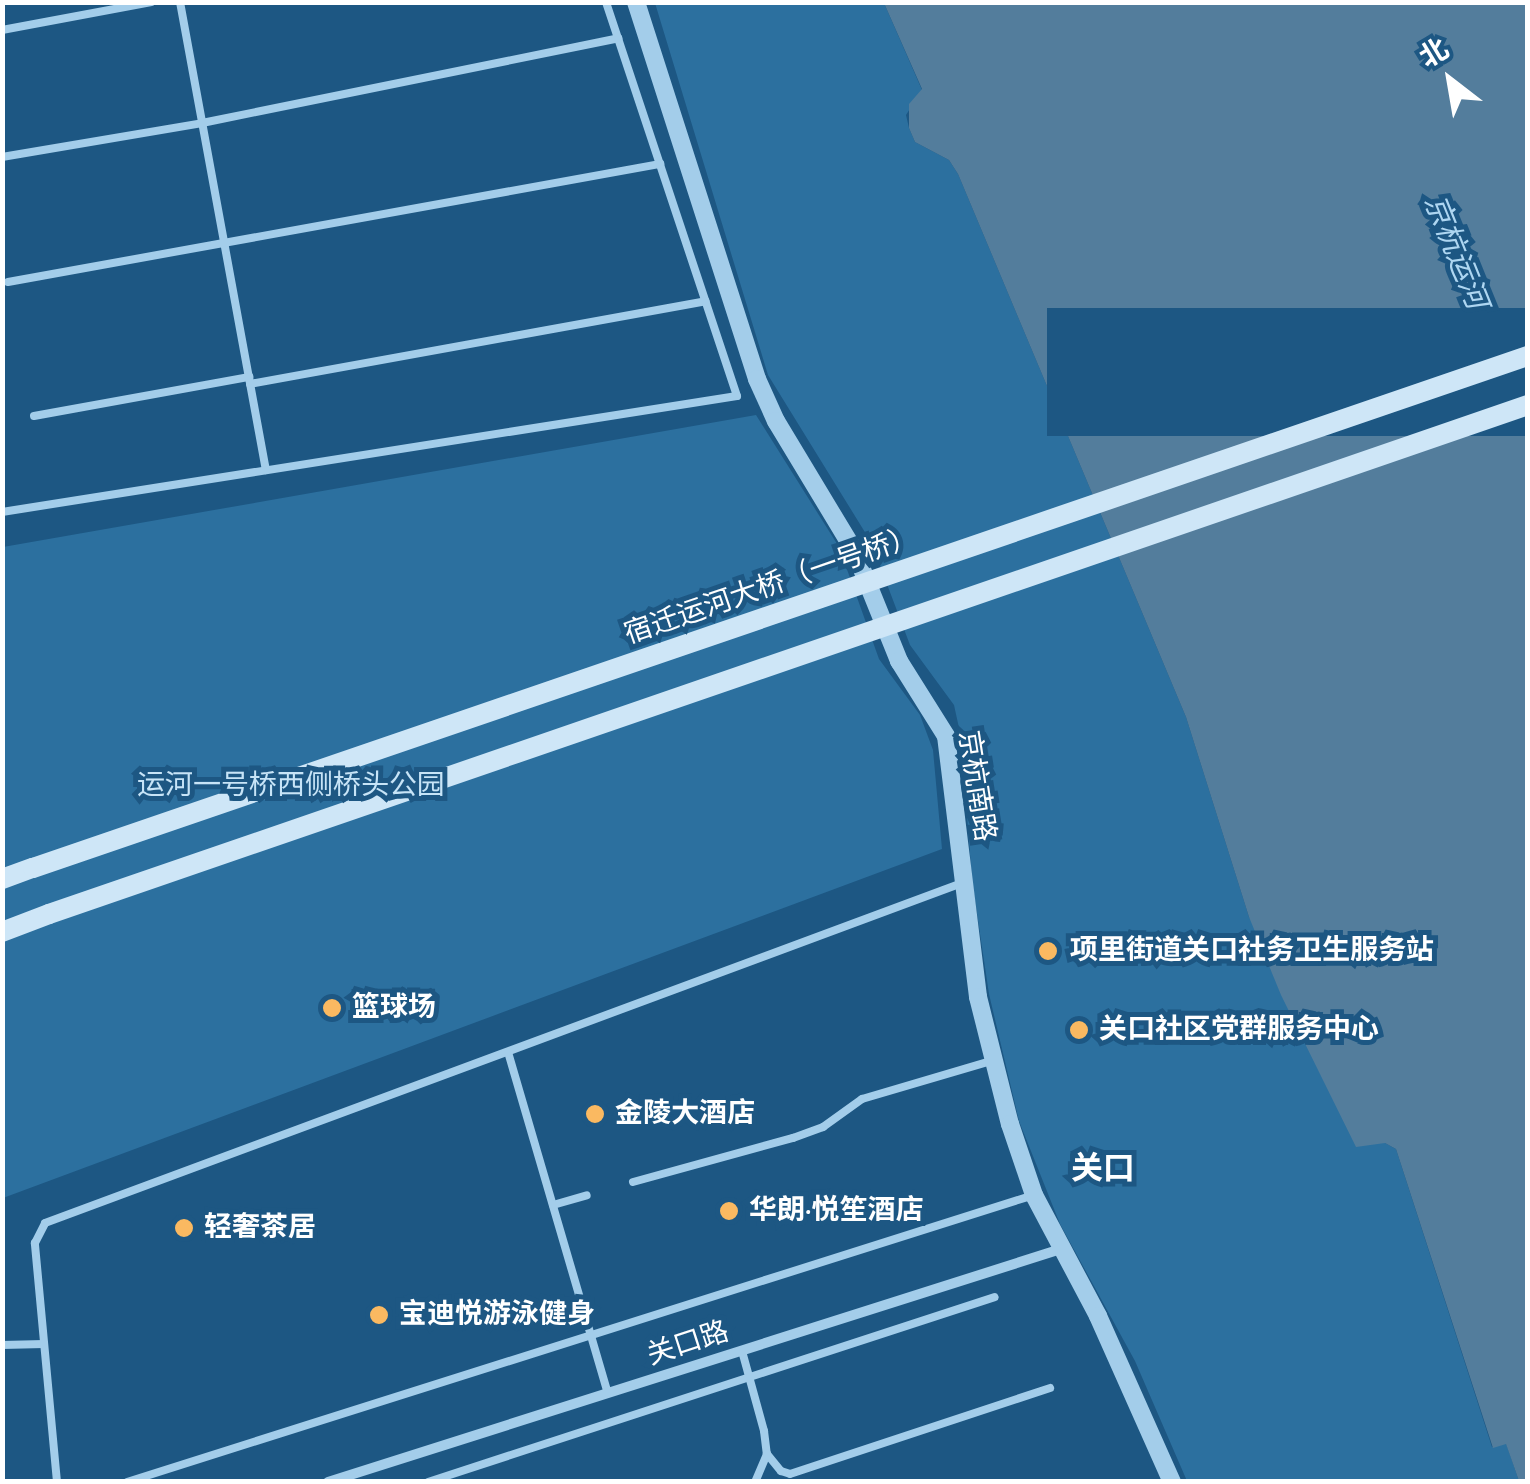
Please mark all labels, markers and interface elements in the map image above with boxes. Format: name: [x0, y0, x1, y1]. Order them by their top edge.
north arrow: [1400, 30, 1500, 130]
text: 北: [1415, 35, 1454, 74]
water label: 京杭运河: [1416, 190, 1494, 314]
street label: 宿迁运河大桥（一号桥）: [620, 520, 922, 652]
street label: 京杭南路: [951, 728, 1001, 844]
park label: 运河一号桥西侧桥头公园: [137, 769, 445, 803]
place label: 项里街道关口社务卫生服务站: [1070, 934, 1434, 968]
marker: 项里街道关口社务卫生服务站: [1035, 938, 1061, 964]
place label: 篮球场: [352, 991, 436, 1025]
marker: 篮球场: [321, 997, 343, 1019]
place label: 关口社区党群服务中心: [1099, 1013, 1379, 1047]
marker: 关口社区党群服务中心: [1068, 1019, 1090, 1041]
place label: 金陵大酒店: [615, 1097, 755, 1131]
marker: 金陵大酒店: [584, 1103, 606, 1125]
district label: 关口: [1071, 1150, 1135, 1188]
place label: 华朗·悦笙酒店: [749, 1194, 923, 1228]
marker: 华朗·悦笙酒店: [718, 1200, 740, 1222]
place label: 轻奢茶居: [204, 1211, 316, 1245]
marker: 轻奢茶居: [173, 1217, 195, 1239]
place label: 宝迪悦游泳健身: [399, 1298, 595, 1332]
marker: 宝迪悦游泳健身: [368, 1304, 390, 1326]
street label: 关口路: [643, 1315, 733, 1373]

